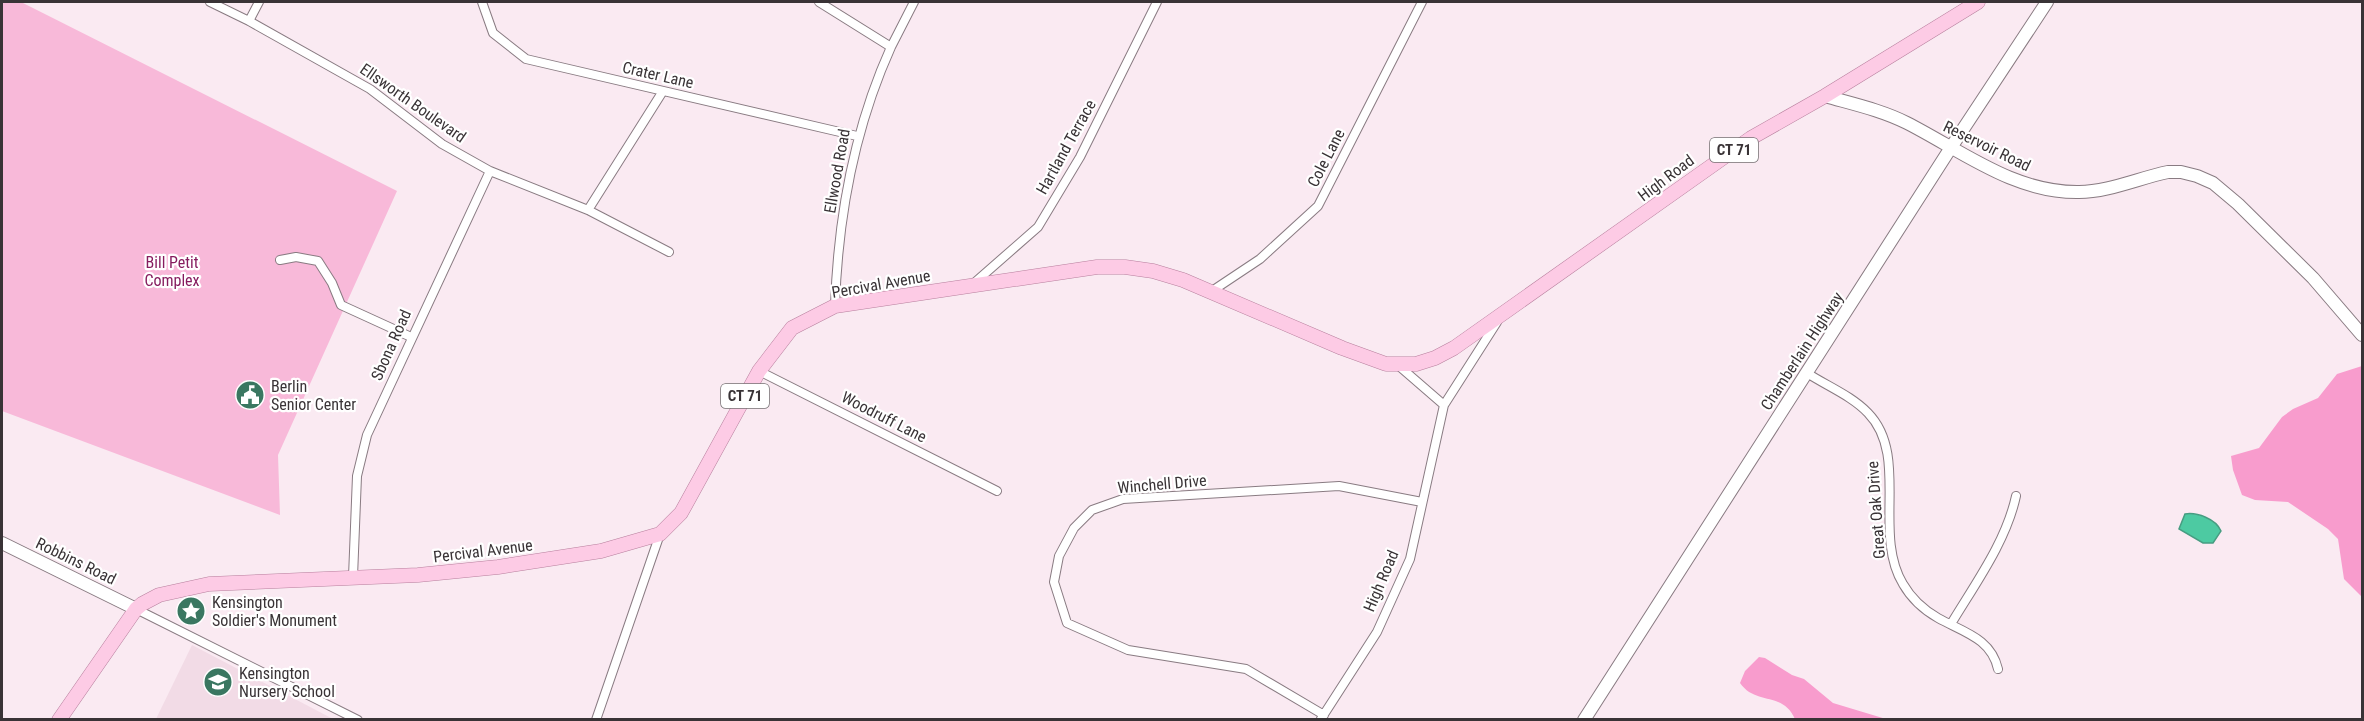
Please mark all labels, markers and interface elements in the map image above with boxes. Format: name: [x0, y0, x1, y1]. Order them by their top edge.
street label: Crater Lane: [620, 58, 696, 92]
street label: Ellsworth Boulevard: [356, 59, 470, 147]
street label: Hartland Terrace: [1032, 96, 1100, 198]
street label: Reservoir Road: [1940, 117, 2034, 175]
street label: Cole Lane: [1303, 126, 1349, 190]
street label: Ellwood Road: [820, 127, 854, 215]
road number: CT 71: [1710, 138, 1758, 162]
street label: High Road: [1634, 151, 1698, 205]
park label: Bill Petit Complex: [144, 253, 200, 290]
street label: Percival Avenue: [830, 266, 932, 302]
street label: Chamberlain Highway: [1757, 288, 1847, 414]
street label: Sbona Road: [367, 307, 415, 383]
place label: Berlin Senior Center: [271, 377, 356, 414]
public building icon: Berlin Senior Center: [234, 379, 266, 411]
road number: CT 71: [721, 384, 769, 408]
street label: Woodruff Lane: [838, 387, 930, 447]
street label: Great Oak Drive: [1863, 461, 1889, 559]
street label: Winchell Drive: [1117, 471, 1207, 497]
street label: Robbins Road: [33, 533, 119, 589]
street label: Percival Avenue: [432, 535, 534, 567]
street label: High Road: [1360, 547, 1402, 615]
place label: Kensington Soldier's Monument: [212, 593, 337, 630]
place icon: Kensington Soldier's Monument: [175, 595, 207, 627]
place label: Kensington Nursery School: [239, 664, 335, 701]
school or university icon: Kensington Nursery School: [202, 666, 234, 698]

